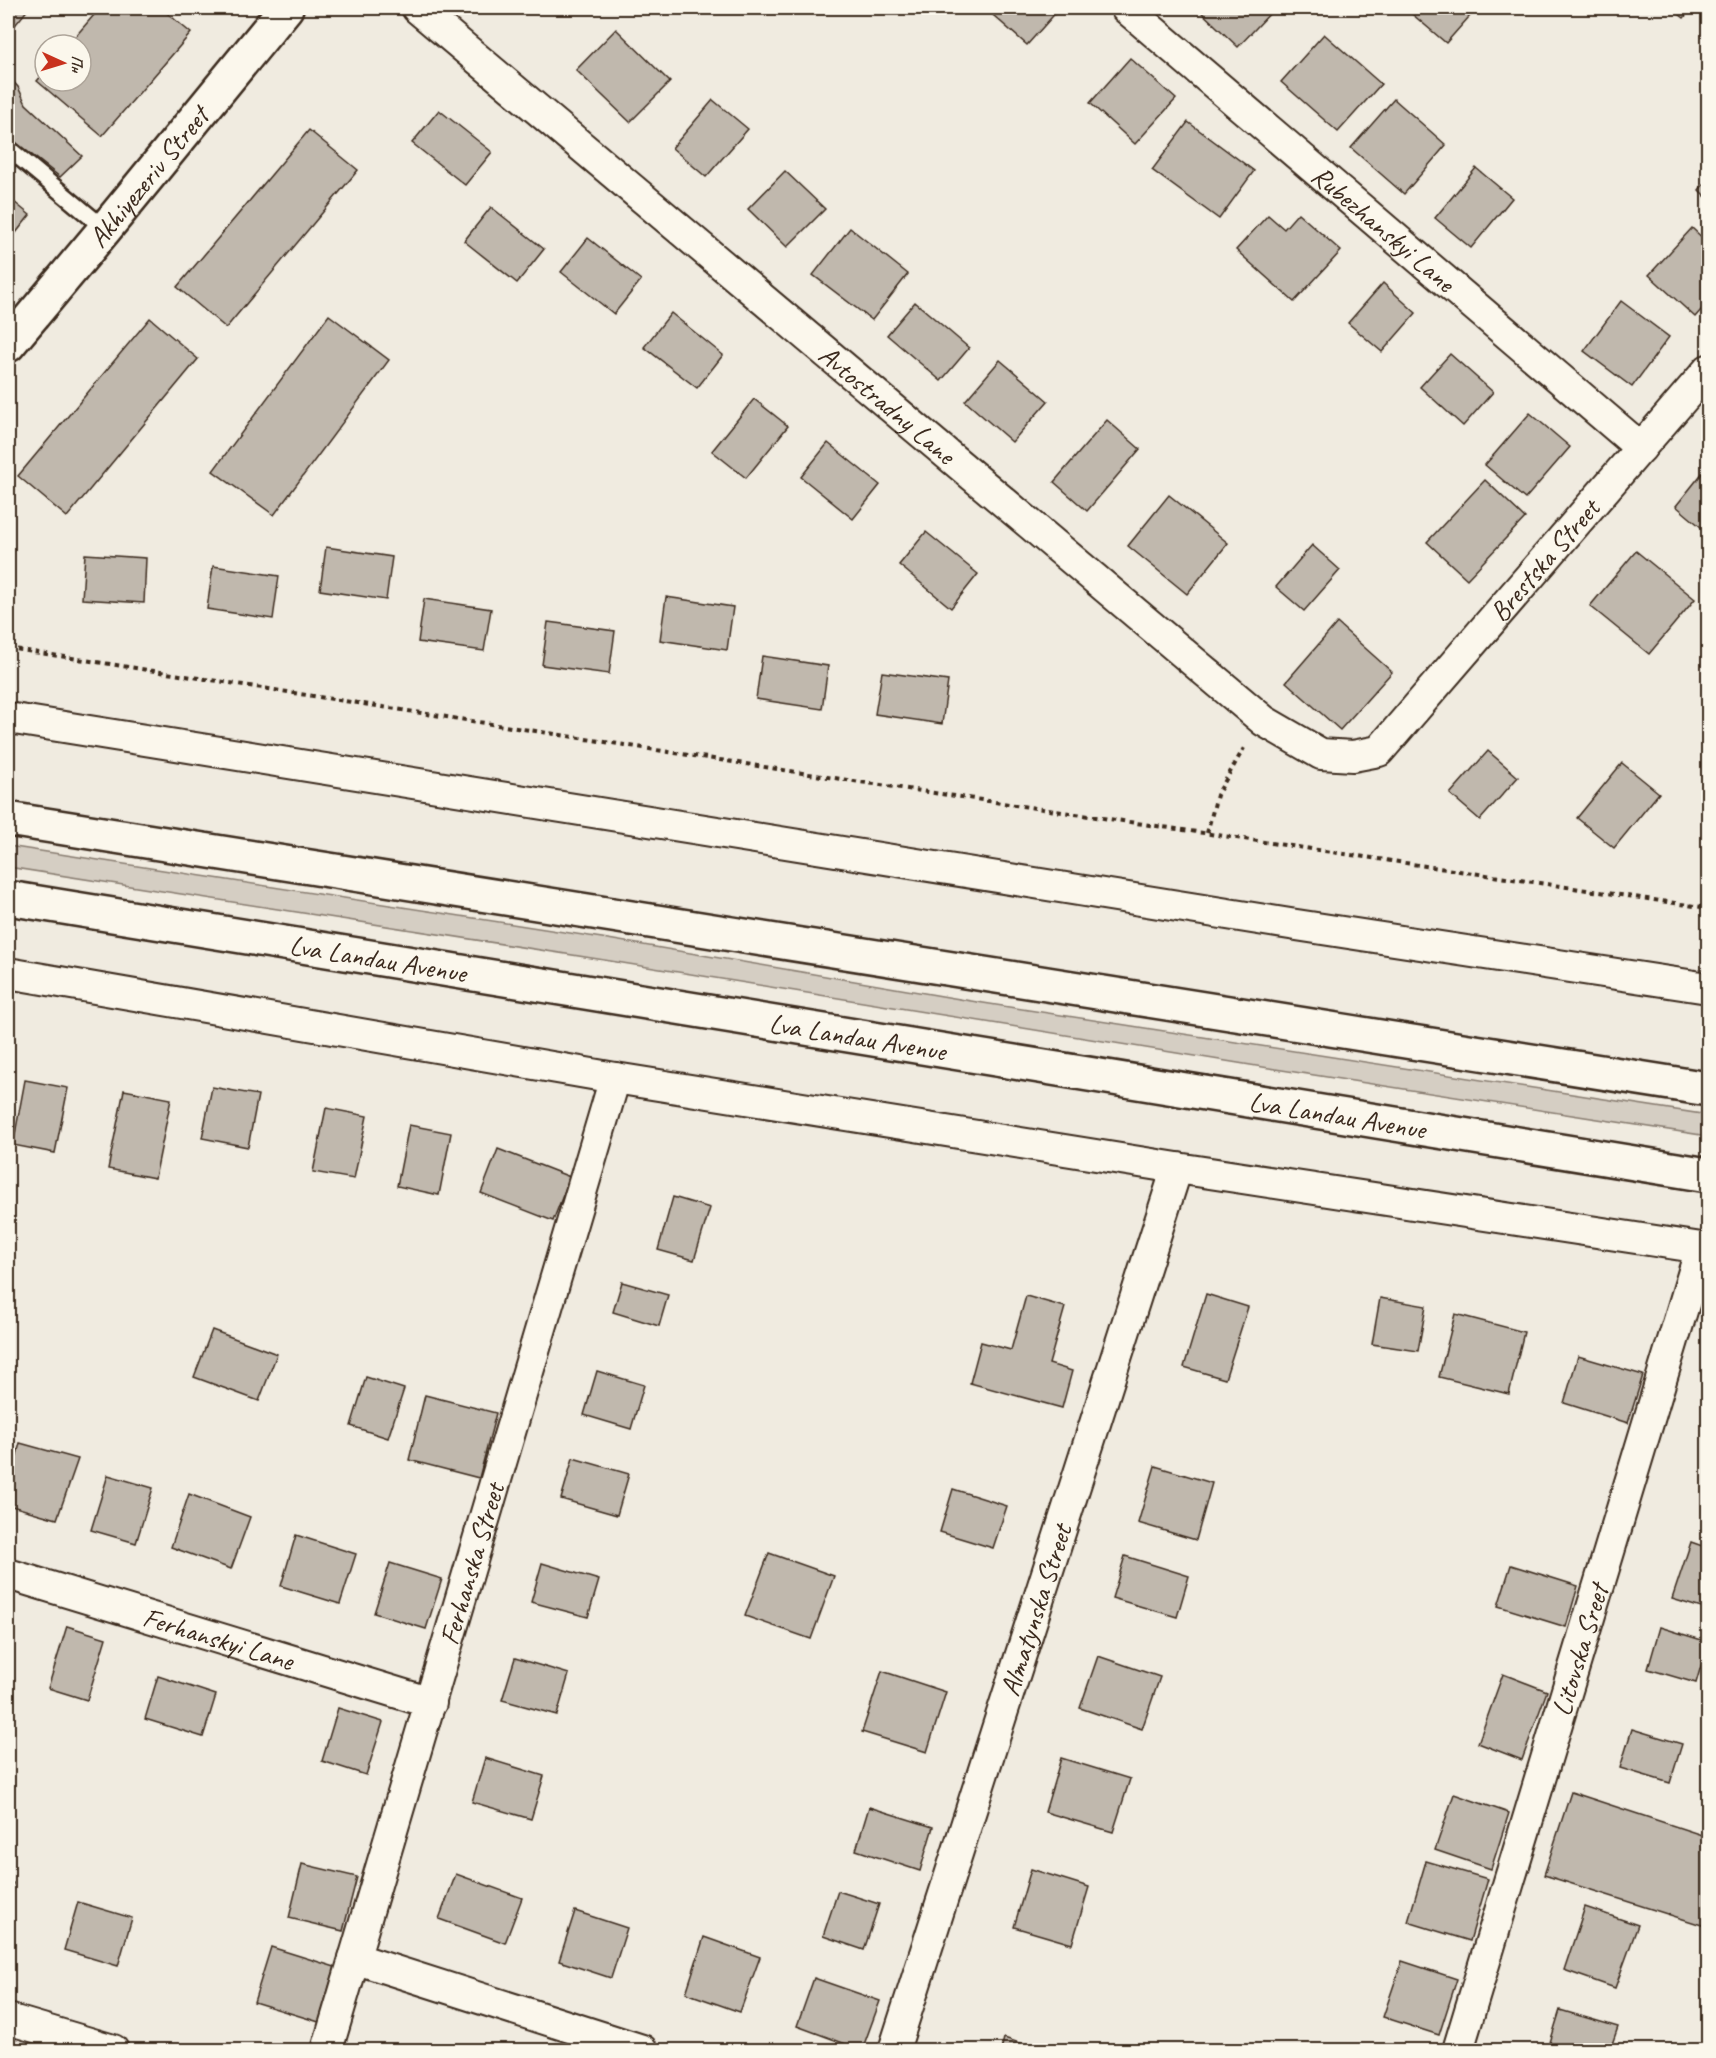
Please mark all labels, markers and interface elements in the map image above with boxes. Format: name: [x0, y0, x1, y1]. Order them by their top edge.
north arrow: [33, 33, 93, 93]
text: Пн: [66, 55, 88, 74]
street label: Akhiyezeriv Street: [80, 96, 218, 254]
street label: Rubezhanskyi Lane: [1305, 157, 1464, 300]
street label: Avtostradny Lane: [812, 337, 964, 473]
street label: Brestska Street: [1481, 489, 1608, 628]
street label: Lva Landau Avenue: [287, 927, 471, 990]
street label: Lva Landau Avenue: [767, 1005, 950, 1068]
street label: Lva Landau Avenue: [1247, 1083, 1430, 1147]
street label: Ferhanska Street: [431, 1476, 512, 1649]
street label: Almatynska Street: [991, 1517, 1080, 1700]
street label: Litovska Sreet: [1543, 1577, 1617, 1720]
street label: Ferhanskyi Lane: [139, 1599, 300, 1678]

